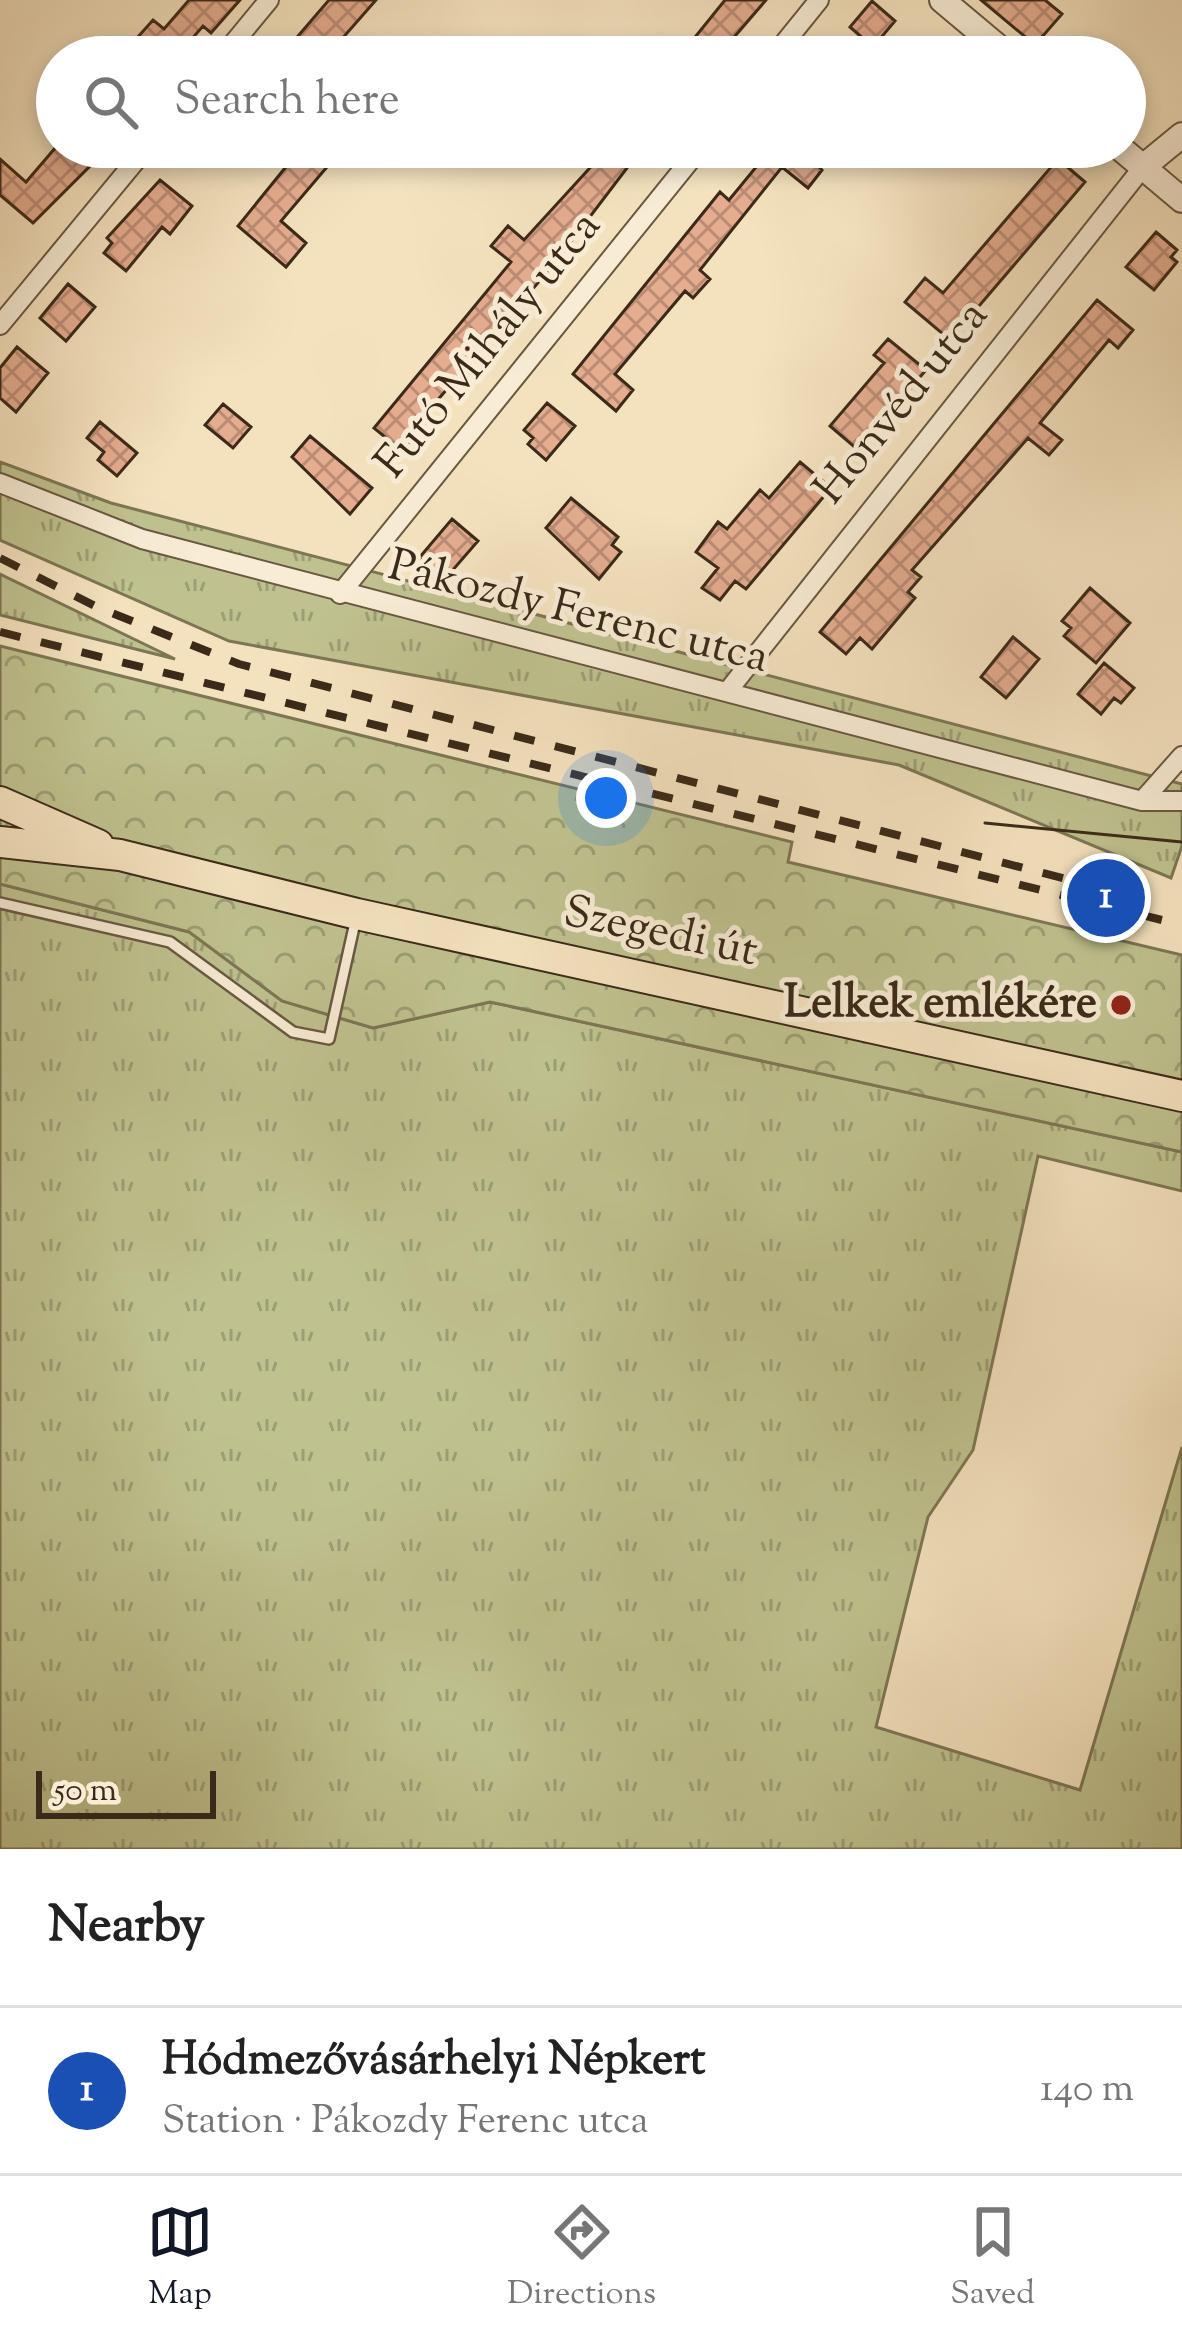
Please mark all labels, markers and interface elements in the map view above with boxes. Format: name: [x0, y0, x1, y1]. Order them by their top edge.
search box: [36, 36, 1146, 168]
icon: search: [78, 69, 144, 135]
text: Search here: [174, 70, 400, 135]
street label: Futó Mihály utca: [362, 198, 618, 494]
street label: Honvéd utca: [800, 288, 1006, 520]
street label: Pákozdy Ferenc utca: [381, 535, 775, 693]
your location: [576, 768, 636, 828]
pin: 1: [1067, 853, 1145, 943]
street label: Szegedi út: [557, 882, 763, 986]
place label: Lelkek emlékére: [784, 973, 1097, 1038]
marker: Lelkek emlékére: [1108, 992, 1134, 1018]
scale bar: [36, 1765, 216, 1818]
text: 50 m: [54, 1768, 117, 1816]
text: Nearby: [48, 1891, 205, 1964]
text: Hódmezővásárhelyi Népkert: [162, 2030, 705, 2095]
text: 1: [80, 2063, 94, 2119]
text: 140 m: [1040, 2063, 1134, 2119]
text: Station · Pákozdy Ferenc utca: [162, 2095, 649, 2151]
tab: Map: [147, 2199, 213, 2319]
tab: Directions: [507, 2199, 656, 2319]
tab: Saved: [950, 2199, 1035, 2319]

